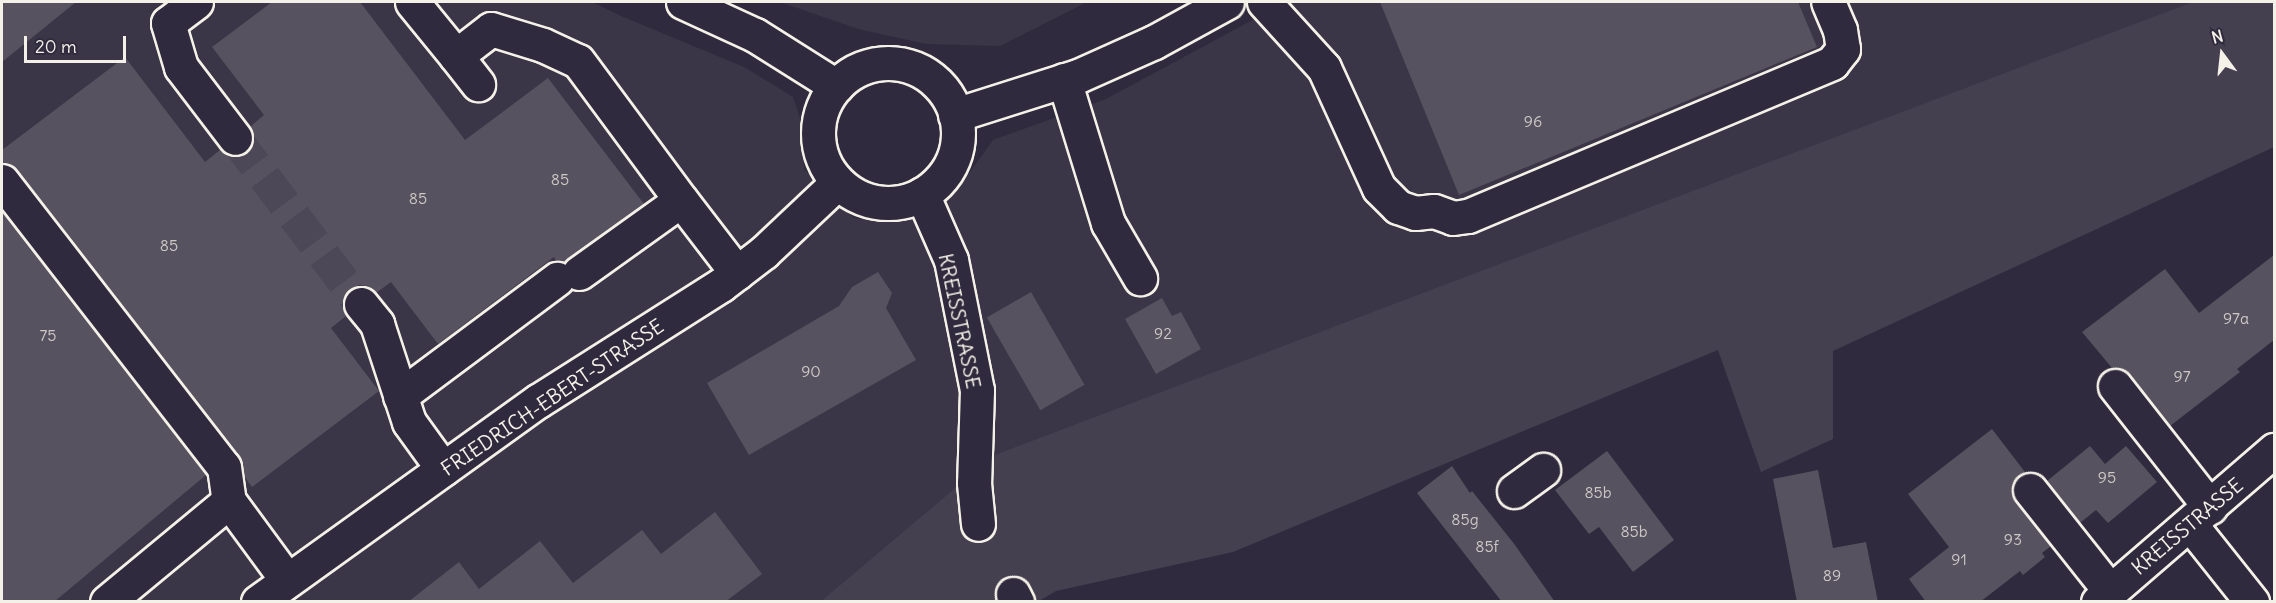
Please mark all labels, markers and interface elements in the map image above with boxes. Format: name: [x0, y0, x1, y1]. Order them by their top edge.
scale bar: [27, 24, 129, 62]
north arrow: [2192, 24, 2252, 84]
text: N: [2209, 26, 2225, 48]
text: 20 m: [35, 35, 77, 58]
house number: 96: [1524, 111, 1542, 131]
house number: 85: [551, 169, 569, 189]
house number: 85: [409, 188, 427, 208]
house number: 85: [160, 235, 178, 255]
street label: KREISSTRASSE: [934, 251, 986, 391]
house number: 97a: [2223, 308, 2249, 328]
street label: FRIEDRICH-EBERT-STRASSE: [436, 313, 668, 481]
house number: 92: [1154, 323, 1172, 343]
house number: 75: [39, 325, 57, 345]
house number: 90: [801, 361, 821, 381]
house number: 97: [2173, 366, 2191, 386]
house number: 95: [2098, 467, 2116, 487]
street label: KREISSTRASSE: [2126, 473, 2248, 579]
house number: 85b: [1584, 482, 1612, 502]
house number: 85g: [1451, 509, 1479, 529]
house number: 85b: [1620, 521, 1648, 541]
house number: 93: [2004, 529, 2022, 549]
house number: 85f: [1475, 536, 1499, 556]
house number: 91: [1951, 549, 1967, 569]
house number: 89: [1823, 565, 1841, 585]

